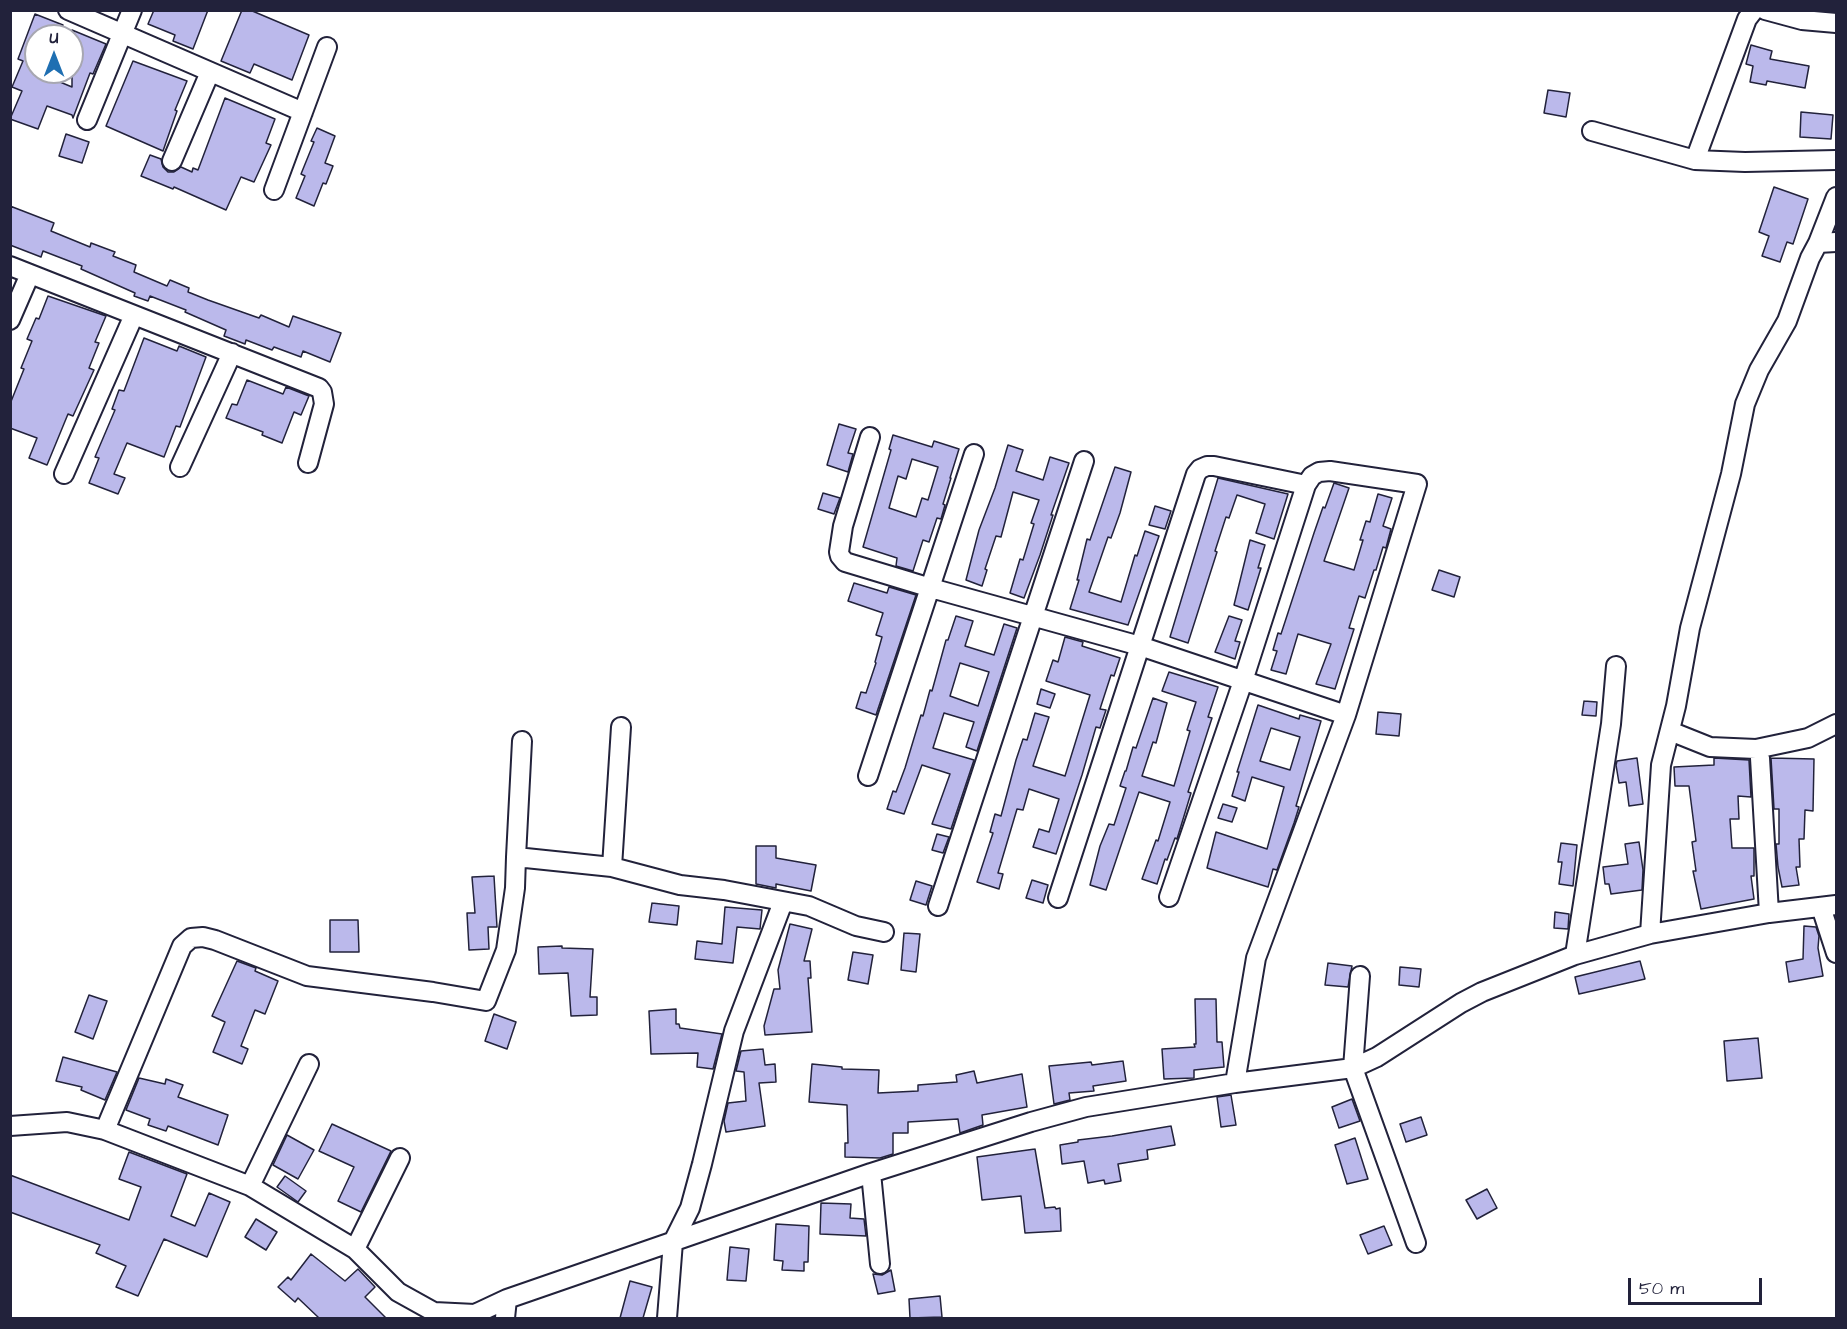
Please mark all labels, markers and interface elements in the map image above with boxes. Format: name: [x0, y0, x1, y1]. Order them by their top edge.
north arrow: [24, 24, 84, 84]
text: U: [50, 27, 58, 49]
scale bar: [1631, 1266, 1764, 1304]
text: 50 m: [1639, 1276, 1684, 1301]

